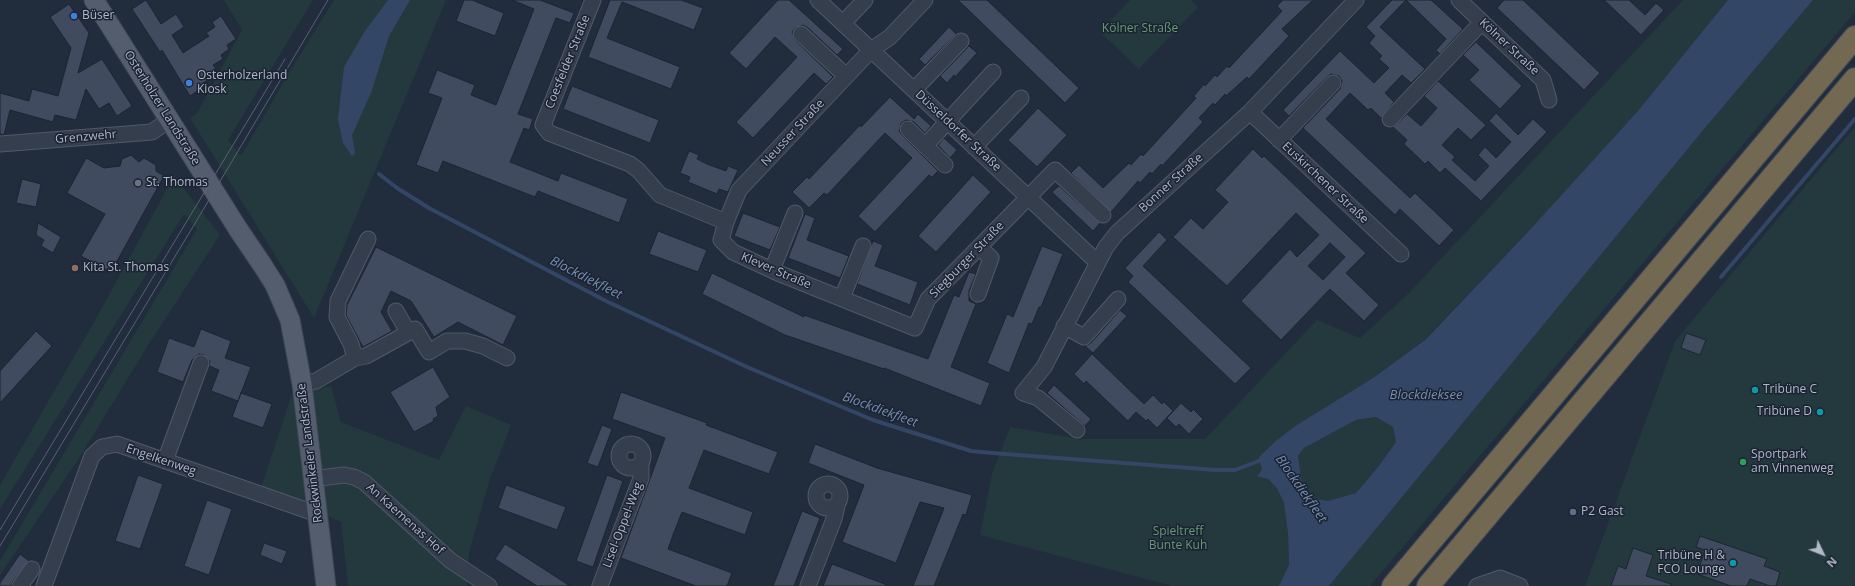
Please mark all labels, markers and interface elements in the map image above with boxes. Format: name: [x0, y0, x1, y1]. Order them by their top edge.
place label: Büser: [82, 9, 114, 23]
marker: Büser: [69, 11, 79, 21]
street label: Coesfelder Straße: [543, 13, 593, 111]
street label: Kölner Straße: [1476, 16, 1542, 78]
park label: Kölner Straße: [1102, 22, 1178, 36]
street label: Osterholzer Landstraße: [121, 48, 203, 168]
place label: Osterholzerland Kiosk: [197, 69, 287, 97]
marker: Osterholzerland Kiosk: [184, 78, 194, 88]
street label: Düsseldorfer Straße: [912, 87, 1004, 175]
street label: Neusser Straße: [758, 97, 828, 169]
street label: Grenzwehr: [55, 127, 117, 147]
street label: Euskirchener Straße: [1279, 139, 1371, 227]
street label: Bonner Straße: [1136, 151, 1206, 215]
place label: St. Thomas: [146, 176, 208, 190]
marker: St. Thomas: [133, 178, 143, 188]
street label: Siegburger Straße: [927, 219, 1007, 301]
street label: Klever Straße: [739, 250, 813, 292]
water label: Blockdiekfleet: [547, 253, 625, 303]
place label: Kita St. Thomas: [83, 261, 169, 275]
marker: Kita St. Thomas: [70, 263, 80, 273]
street label: Rockwinkeler Landstraße: [294, 382, 326, 524]
place label: Tribüne C: [1763, 383, 1817, 397]
marker: Tribüne C: [1750, 385, 1760, 395]
water label: Blockdieksee: [1390, 387, 1462, 403]
water label: Blockdiekfleet: [840, 389, 920, 431]
place label: Tribüne D: [1757, 405, 1812, 419]
marker: Tribüne D: [1815, 407, 1825, 417]
street label: Engelkenweg: [124, 441, 198, 479]
place label: Sportpark am Vinnenweg: [1751, 448, 1833, 476]
water label: Blockdiekfleet: [1272, 452, 1330, 526]
marker: Sportpark am Vinnenweg: [1738, 457, 1748, 467]
street label: An Kaemenas Hof: [363, 480, 447, 558]
street label: Lisel-Oppel-Weg: [600, 480, 646, 570]
place label: P2 Gast: [1581, 505, 1624, 519]
marker: P2 Gast: [1568, 507, 1578, 517]
park label: Spieltreff Bunte Kuh: [1149, 525, 1207, 553]
north arrow: [1803, 534, 1843, 574]
place label: Tribüne H & FCO Lounge: [1657, 549, 1725, 577]
text: N: [1824, 554, 1841, 571]
marker: Tribüne H & FCO Lounge: [1728, 558, 1738, 568]

